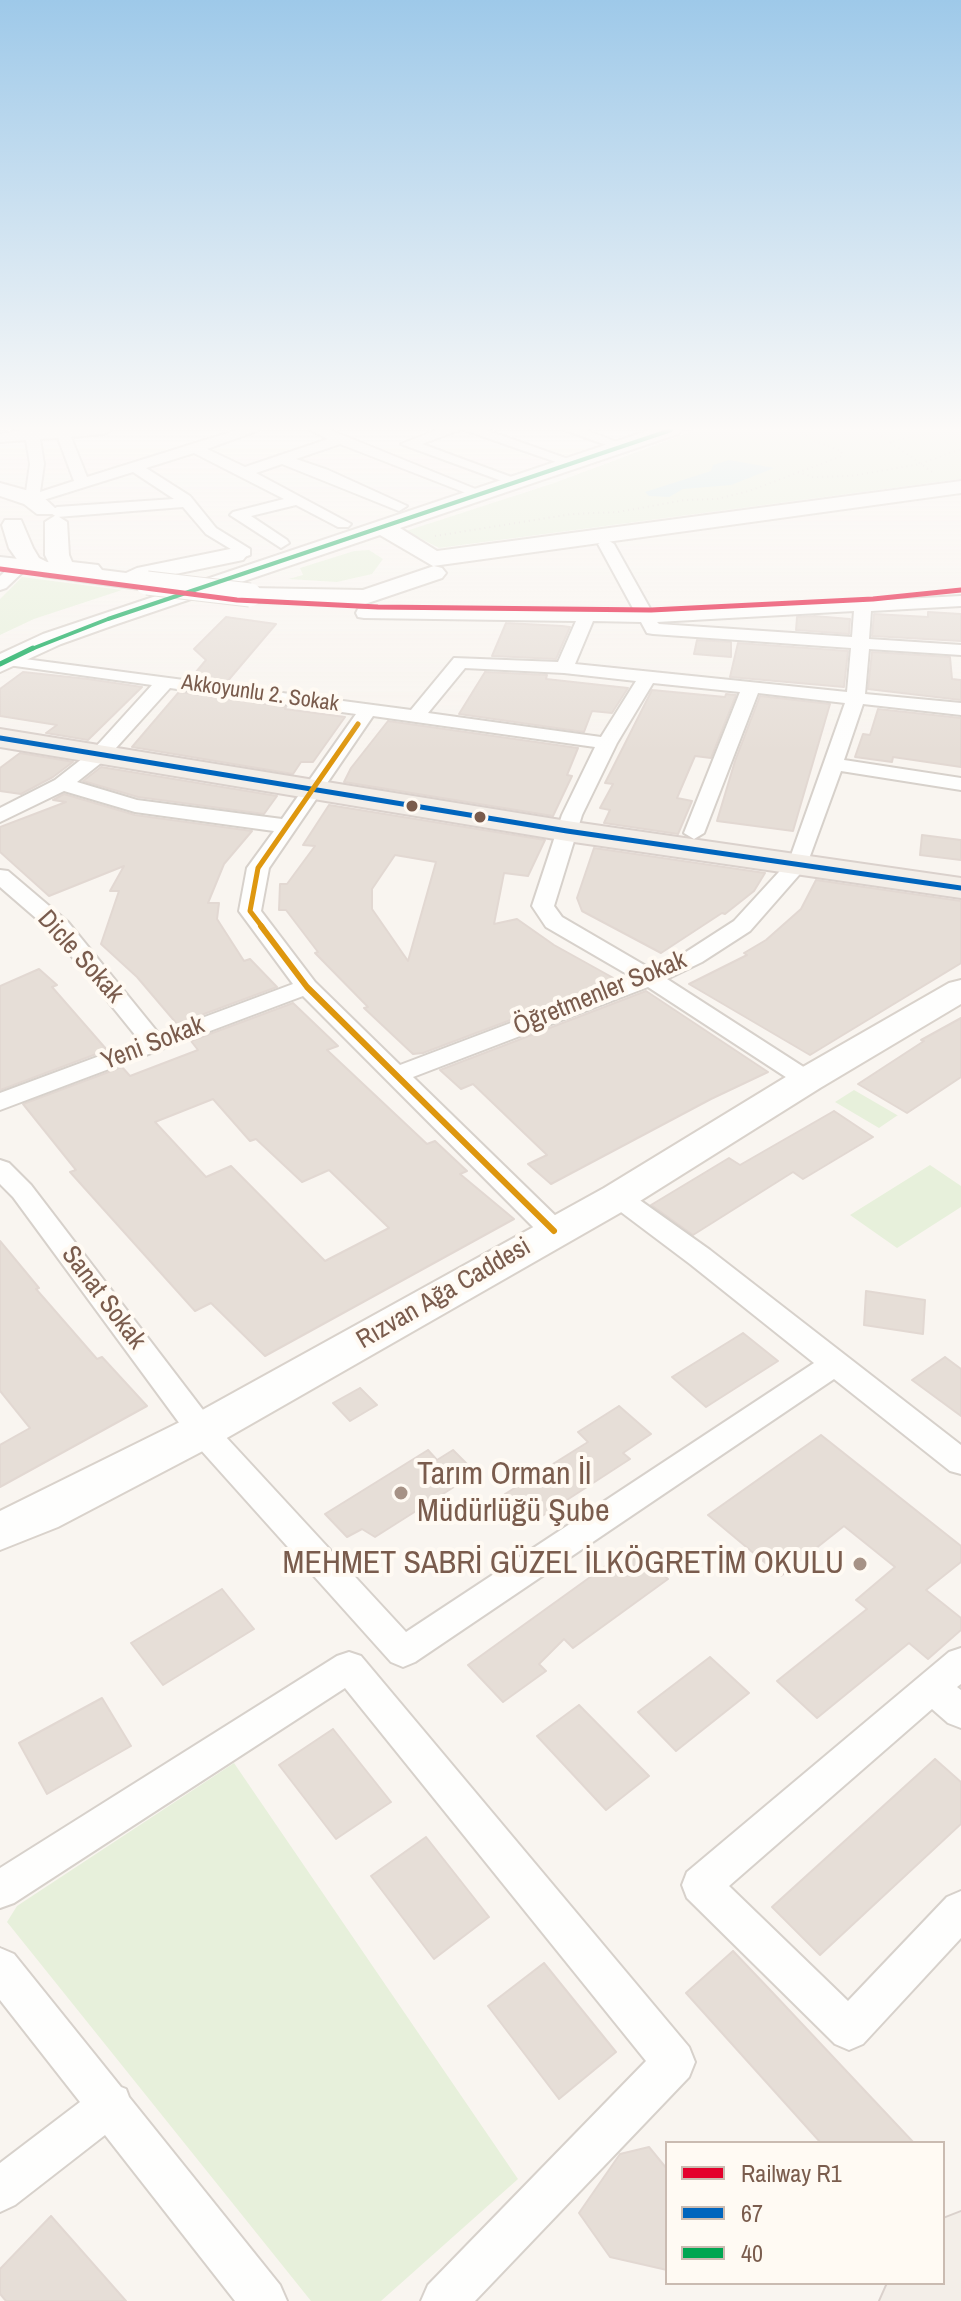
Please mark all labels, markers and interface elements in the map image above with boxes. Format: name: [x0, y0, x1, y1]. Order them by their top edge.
street label: Akkoyunlu 2. Sokak: [180, 670, 340, 718]
unlabelled marker: [404, 798, 420, 814]
unlabelled marker: [472, 809, 488, 825]
street label: Dicle Sokak: [30, 904, 130, 1010]
street label: Öğretmenler Sokak: [509, 945, 691, 1043]
street label: Yeni Sokak: [97, 1010, 209, 1078]
street label: Rızvan Ağa Caddesi: [352, 1232, 536, 1356]
street label: Sanat Sokak: [54, 1240, 152, 1356]
place label: Tarım Orman İl Müdürlüğü Şube: [417, 1456, 610, 1531]
marker: Tarım Orman İl Müdürlüğü Şube: [392, 1484, 410, 1502]
place label: MEHMET SABRİ GÜZEL İLKÖGRETİM OKULU: [283, 1545, 844, 1583]
marker: MEHMET SABRİ GÜZEL İLKÖGRETİM OKULU: [851, 1555, 869, 1573]
legend: [665, 2141, 945, 2285]
text: Railway R1: [741, 2157, 842, 2189]
text: 67: [741, 2197, 763, 2229]
text: 40: [741, 2237, 763, 2269]

